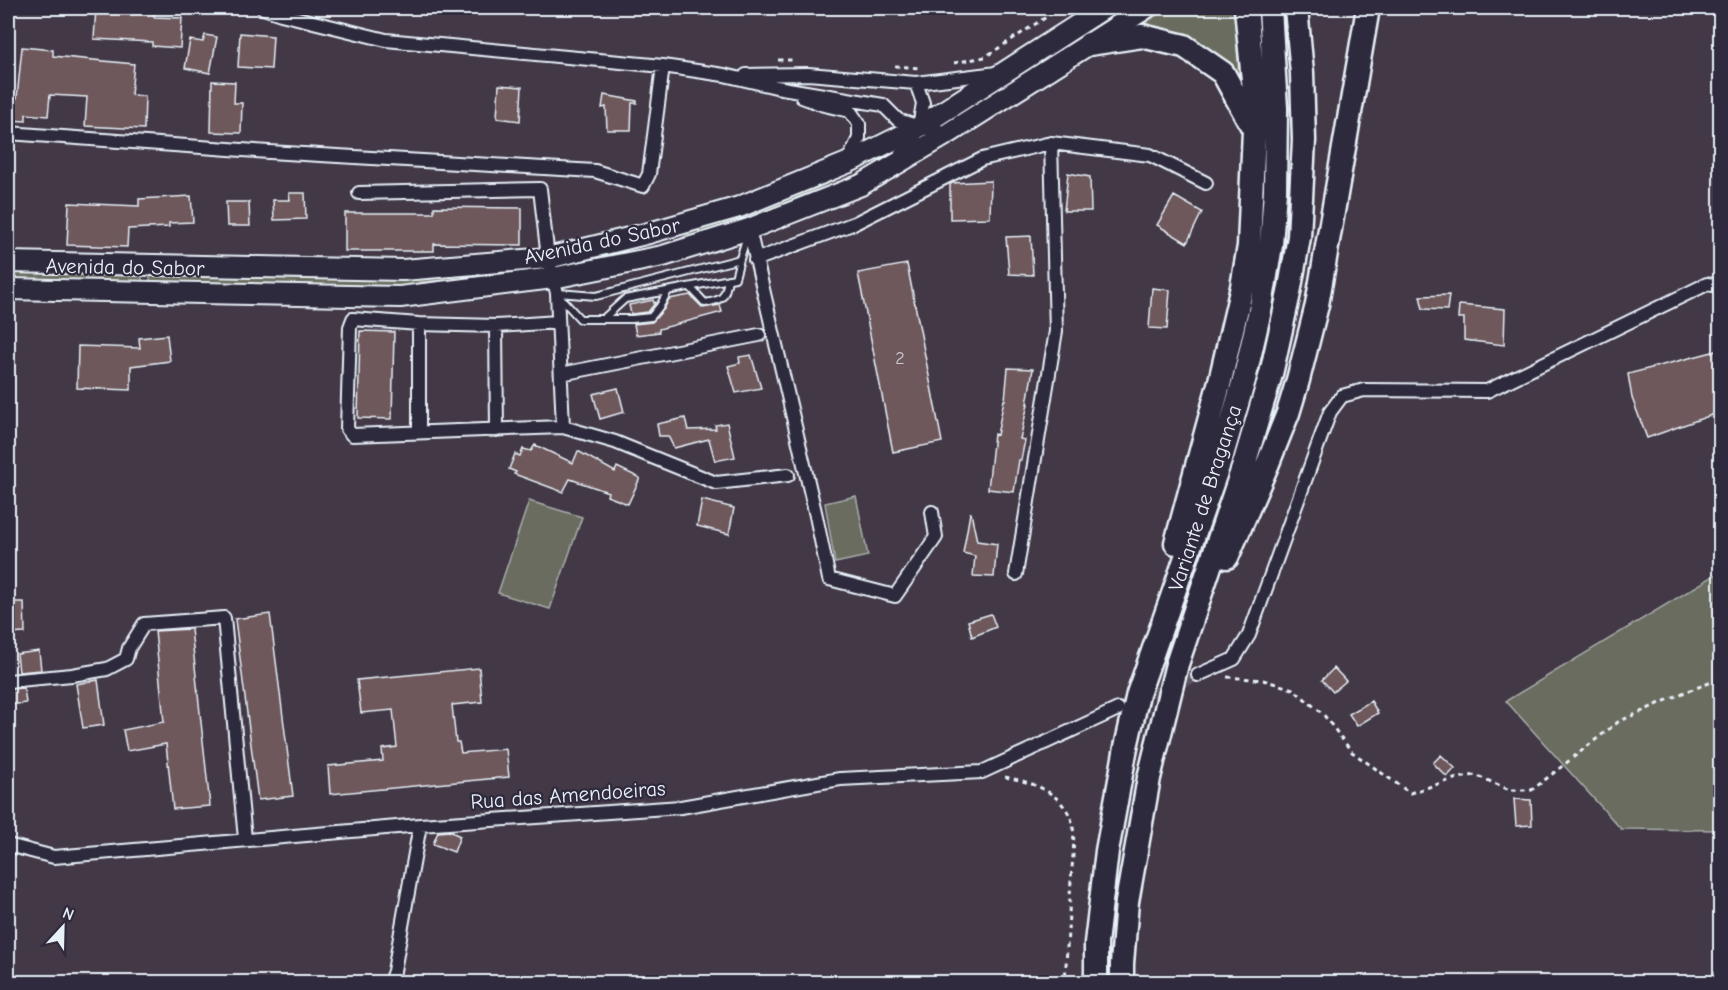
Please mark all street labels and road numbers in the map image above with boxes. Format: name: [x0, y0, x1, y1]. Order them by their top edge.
street label: Avenida do Sabor: [522, 213, 683, 269]
street label: Avenida do Sabor: [45, 254, 205, 280]
street label: Variante de Bragança: [1164, 402, 1246, 594]
street label: Rua das Amendoeiras: [470, 776, 666, 814]

